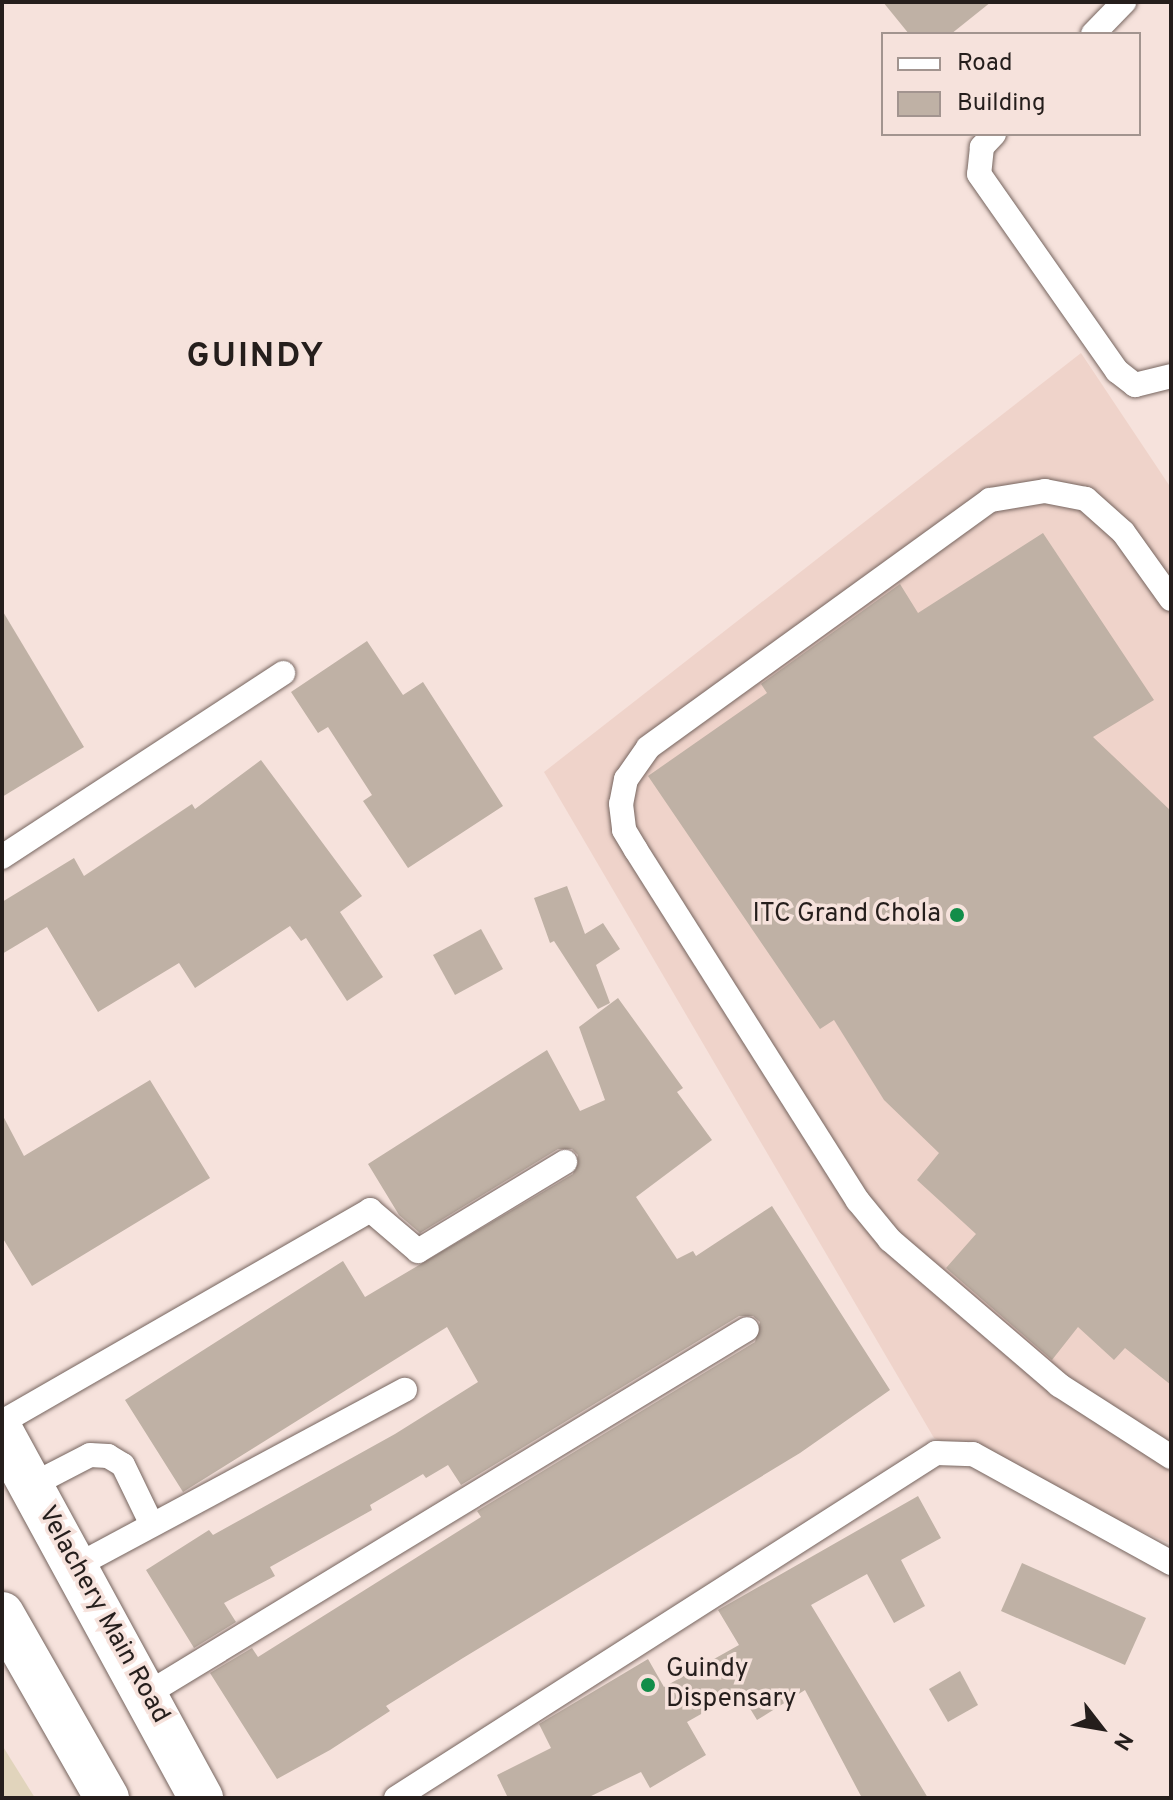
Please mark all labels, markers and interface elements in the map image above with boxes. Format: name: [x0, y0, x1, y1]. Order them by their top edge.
legend: [881, 32, 1141, 136]
text: Road: [957, 49, 1013, 79]
text: Building: [957, 89, 1046, 119]
district label: GUINDY: [186, 338, 326, 378]
place label: ITC Grand Chola: [753, 899, 941, 931]
marker: ITC Grand Chola: [948, 906, 966, 924]
street label: Velachery Main Road: [30, 1501, 176, 1729]
place label: Guindy Dispensary: [666, 1654, 797, 1716]
marker: Guindy Dispensary: [637, 1674, 659, 1696]
north arrow: [1061, 1688, 1141, 1768]
text: N: [1106, 1727, 1138, 1754]

